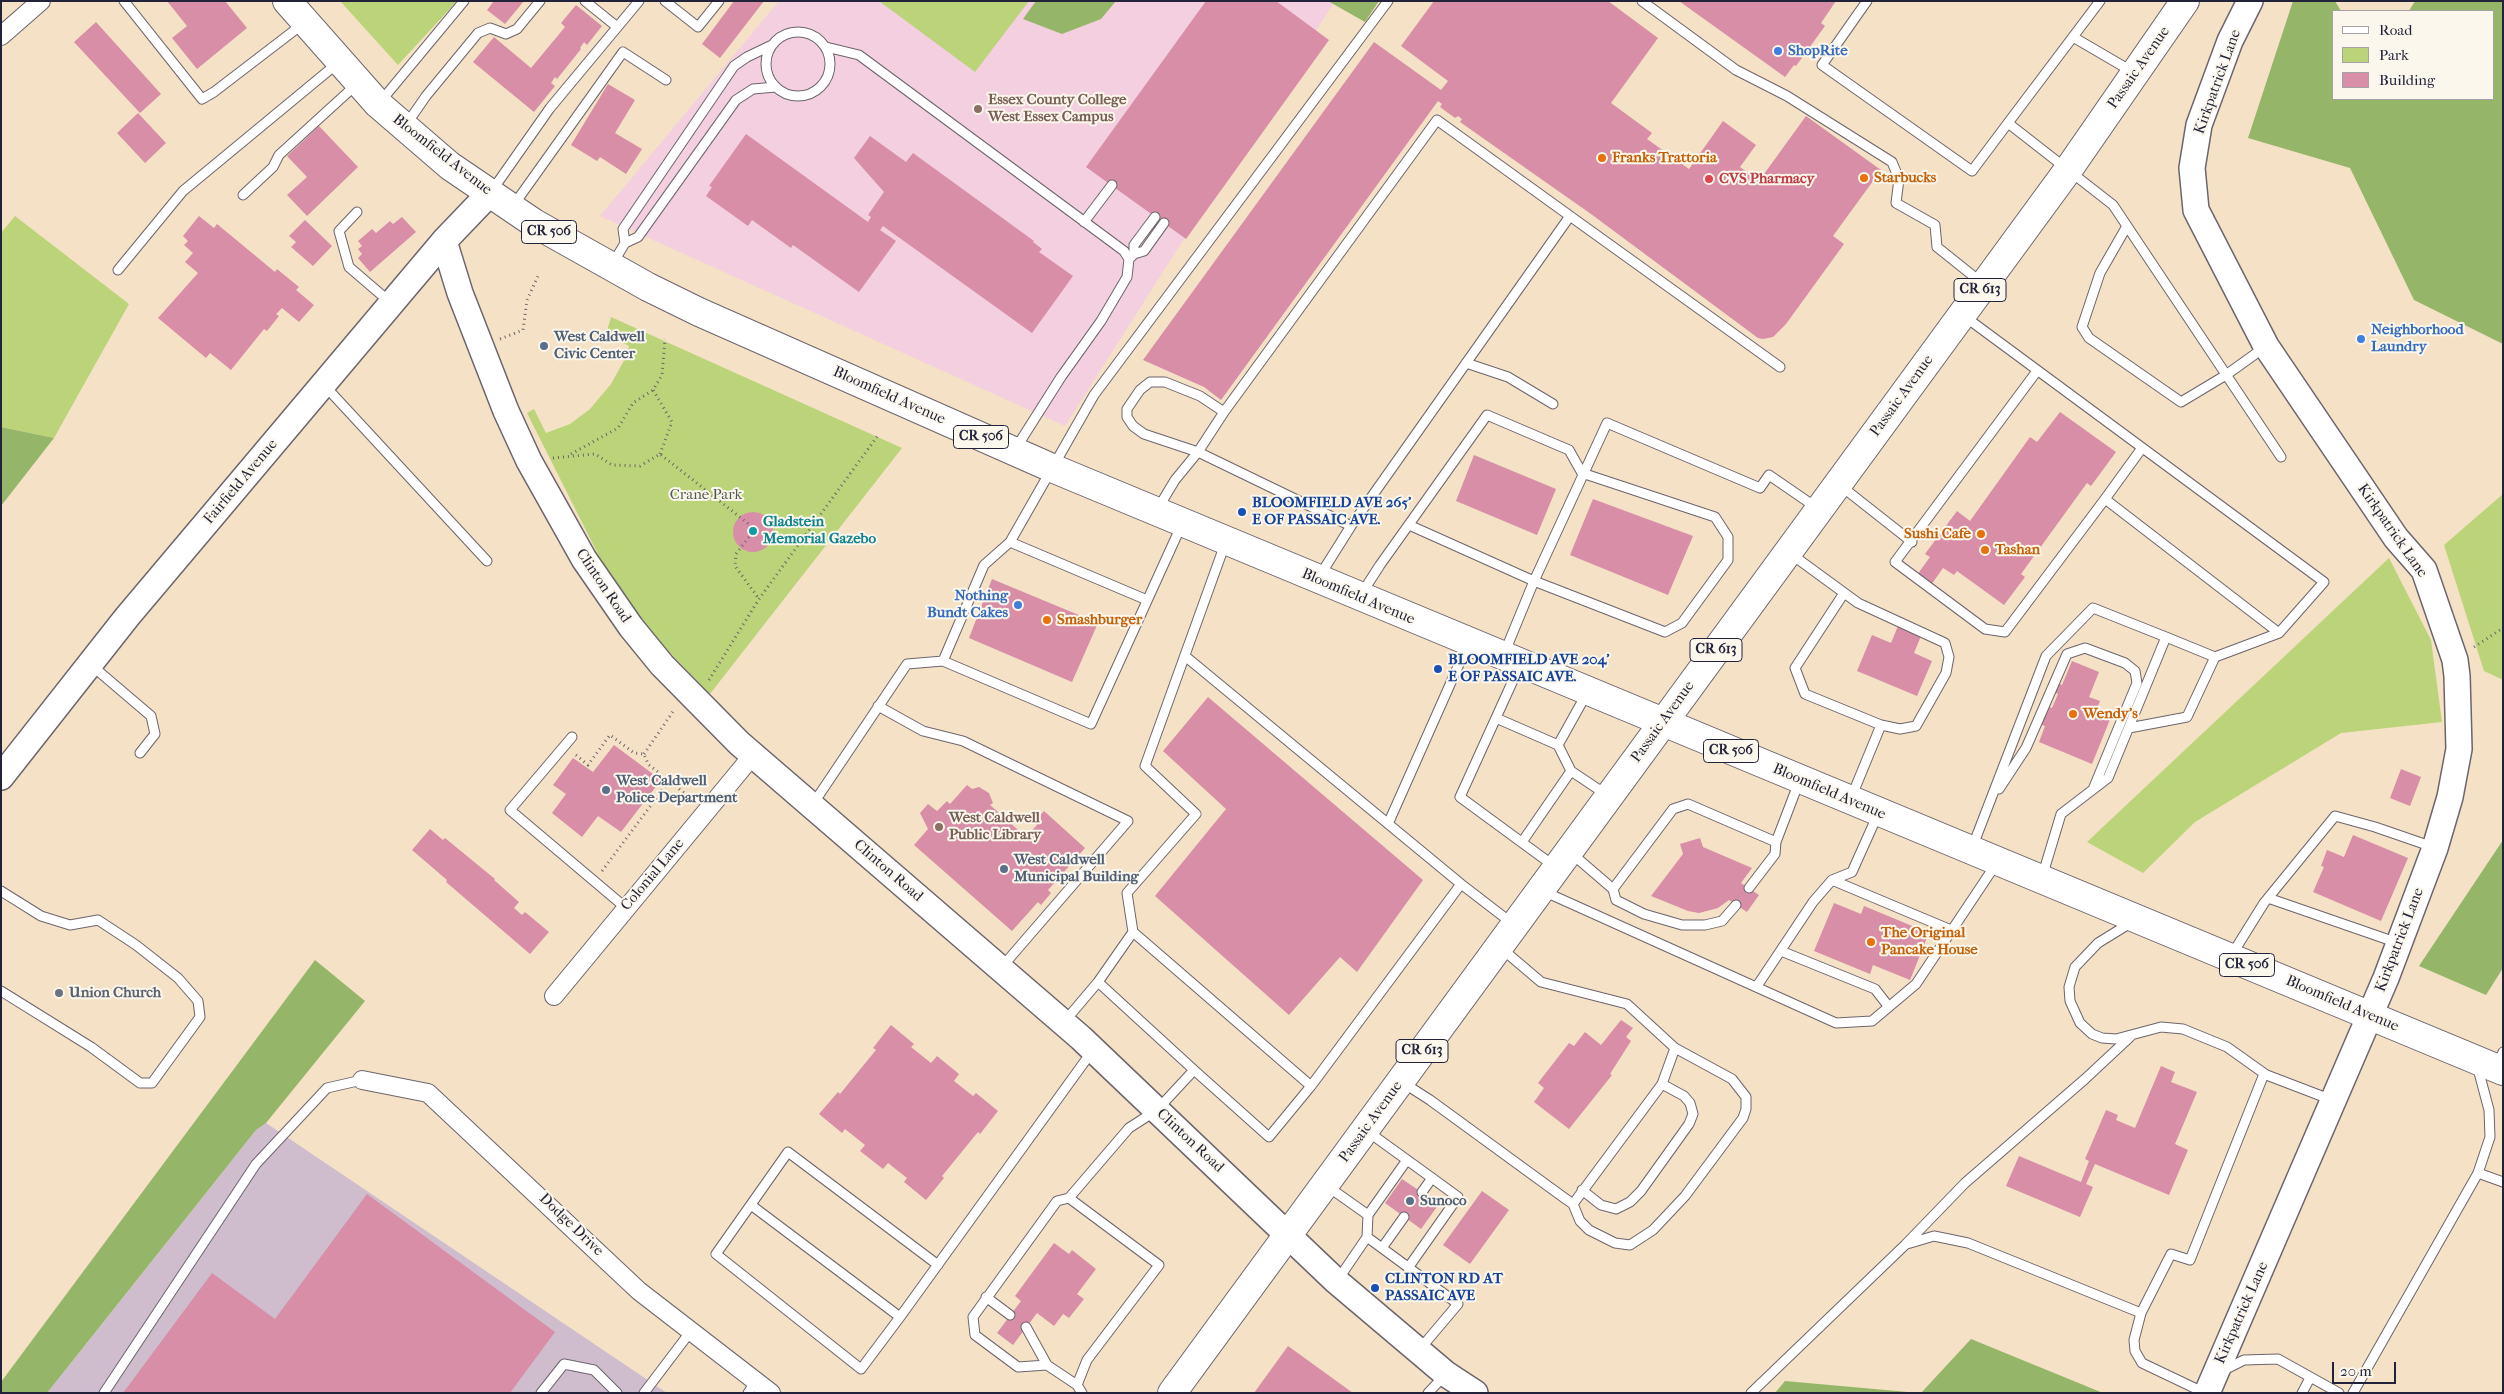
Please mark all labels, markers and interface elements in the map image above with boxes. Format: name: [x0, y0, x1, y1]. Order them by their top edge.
legend: [2332, 10, 2494, 100]
text: Road: [2379, 21, 2412, 39]
street label: Passaic Avenue: [2104, 23, 2174, 113]
street label: Kirkpatrick Lane: [2191, 27, 2245, 137]
place label: ShopRite: [1788, 42, 1848, 60]
marker: ShopRite: [1772, 45, 1784, 57]
text: Park: [2379, 46, 2409, 64]
text: Building: [2379, 71, 2435, 89]
place label: Essex County College West Essex Campus: [988, 91, 1126, 126]
marker: Essex County College West Essex Campus: [972, 103, 984, 115]
street label: Bloomfield Avenue: [389, 111, 495, 199]
place label: Franks Trattoria: [1612, 149, 1717, 167]
marker: Franks Trattoria: [1596, 152, 1608, 164]
place label: Starbucks: [1874, 169, 1936, 187]
place label: CVS Pharmacy: [1719, 170, 1815, 188]
marker: Starbucks: [1858, 172, 1870, 184]
marker: CVS Pharmacy: [1703, 173, 1715, 185]
road number: CR 506: [522, 220, 576, 243]
road number: CR 613: [1954, 278, 2006, 302]
place label: Neighborhood Laundry: [2371, 321, 2464, 356]
place label: West Caldwell Civic Center: [554, 328, 645, 363]
marker: Neighborhood Laundry: [2355, 333, 2367, 345]
marker: West Caldwell Civic Center: [538, 340, 550, 352]
street label: Passaic Avenue: [1866, 352, 1938, 440]
street label: Bloomfield Avenue: [830, 363, 948, 429]
road number: CR 506: [954, 426, 1008, 448]
street label: Fairfield Avenue: [200, 436, 282, 528]
street label: Kirkpatrick Lane: [2353, 481, 2431, 581]
park label: Crane Park: [670, 486, 742, 504]
place label: BLOOMFIELD AVE 265' E OF PASSAIC AVE.: [1252, 494, 1411, 529]
marker: BLOOMFIELD AVE 265' E OF PASSAIC AVE.: [1236, 506, 1248, 518]
place label: Gladstein Memorial Gazebo: [763, 513, 876, 548]
marker: Gladstein Memorial Gazebo: [747, 525, 759, 537]
place label: Sushi Cafe: [1904, 525, 1971, 543]
marker: Sushi Cafe: [1975, 528, 1987, 540]
place label: Tashan: [1995, 541, 2040, 559]
marker: Tashan: [1979, 544, 1991, 556]
street label: Clinton Road: [572, 546, 634, 626]
street label: Bloomfield Avenue: [1299, 565, 1417, 629]
place label: Nothing Bundt Cakes: [927, 587, 1008, 622]
marker: Nothing Bundt Cakes: [1012, 599, 1024, 611]
place label: Smashburger: [1057, 611, 1142, 629]
marker: Smashburger: [1041, 614, 1053, 626]
road number: CR 613: [1690, 638, 1742, 662]
place label: BLOOMFIELD AVE 204' E OF PASSAIC AVE.: [1448, 651, 1610, 686]
marker: BLOOMFIELD AVE 204' E OF PASSAIC AVE.: [1432, 663, 1444, 675]
street label: Passaic Avenue: [1627, 678, 1699, 766]
place label: Wendy's: [2083, 705, 2138, 723]
marker: Wendy's: [2067, 708, 2079, 720]
road number: CR 506: [1704, 739, 1758, 762]
street label: Bloomfield Avenue: [1770, 760, 1888, 824]
place label: West Caldwell Police Department: [616, 772, 737, 807]
marker: West Caldwell Police Department: [600, 784, 612, 796]
place label: West Caldwell Public Library: [949, 809, 1041, 844]
marker: West Caldwell Public Library: [933, 821, 945, 833]
street label: Colonial Lane: [618, 835, 688, 915]
street label: Clinton Road: [850, 836, 926, 906]
place label: West Caldwell Municipal Building: [1014, 851, 1139, 886]
marker: West Caldwell Municipal Building: [998, 863, 1010, 875]
street label: Kirkpatrick Lane: [2372, 885, 2428, 995]
place label: The Original Pancake House: [1881, 924, 1978, 959]
marker: The Original Pancake House: [1865, 936, 1877, 948]
road number: CR 506: [2220, 954, 2274, 976]
street label: Bloomfield Avenue: [2283, 972, 2401, 1036]
place label: Union Church: [69, 984, 161, 1002]
marker: Union Church: [53, 987, 65, 999]
road number: CR 613: [1396, 1040, 1448, 1062]
street label: Passaic Avenue: [1335, 1078, 1407, 1166]
street label: Clinton Road: [1153, 1105, 1227, 1177]
street label: Dodge Drive: [535, 1190, 607, 1260]
place label: Sunoco: [1420, 1192, 1467, 1210]
marker: Sunoco: [1404, 1195, 1416, 1207]
street label: Kirkpatrick Lane: [2211, 1259, 2273, 1367]
place label: CLINTON RD AT PASSAIC AVE: [1385, 1270, 1503, 1305]
marker: CLINTON RD AT PASSAIC AVE: [1369, 1282, 1381, 1294]
scale bar: [2334, 1352, 2398, 1384]
text: 20 m: [2340, 1362, 2372, 1380]

